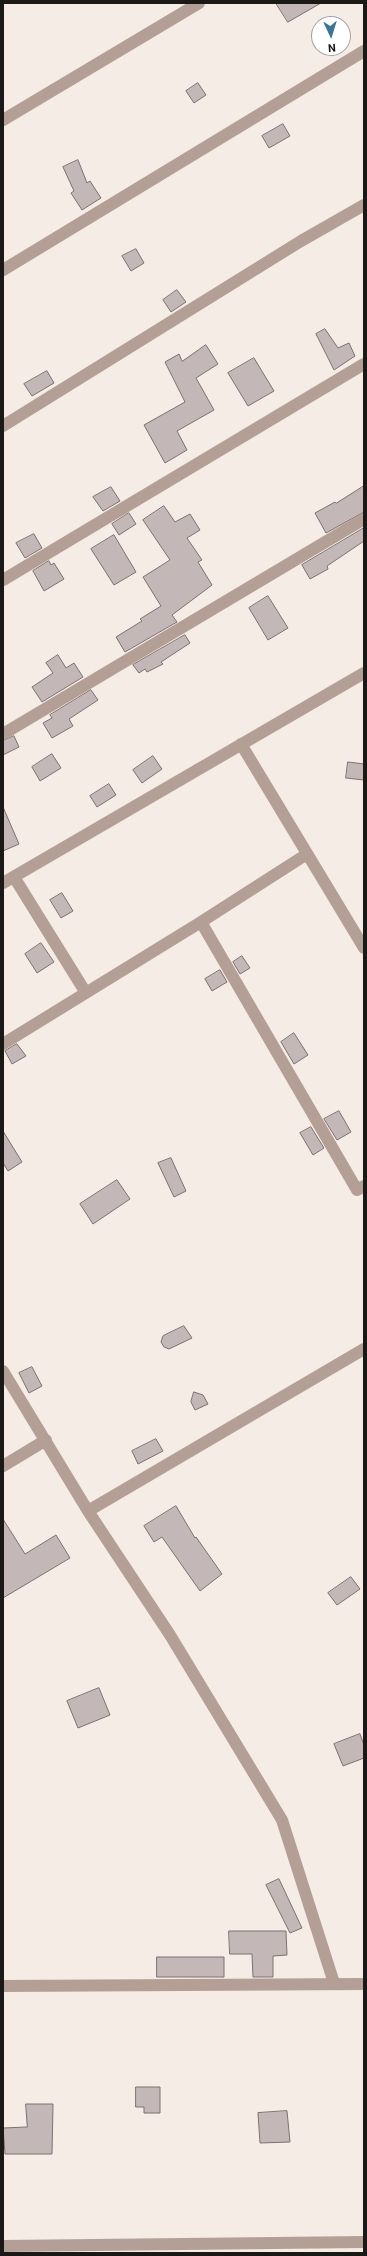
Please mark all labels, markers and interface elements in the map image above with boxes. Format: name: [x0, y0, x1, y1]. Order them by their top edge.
north arrow: [311, 16, 351, 56]
text: N: [327, 41, 336, 54]

